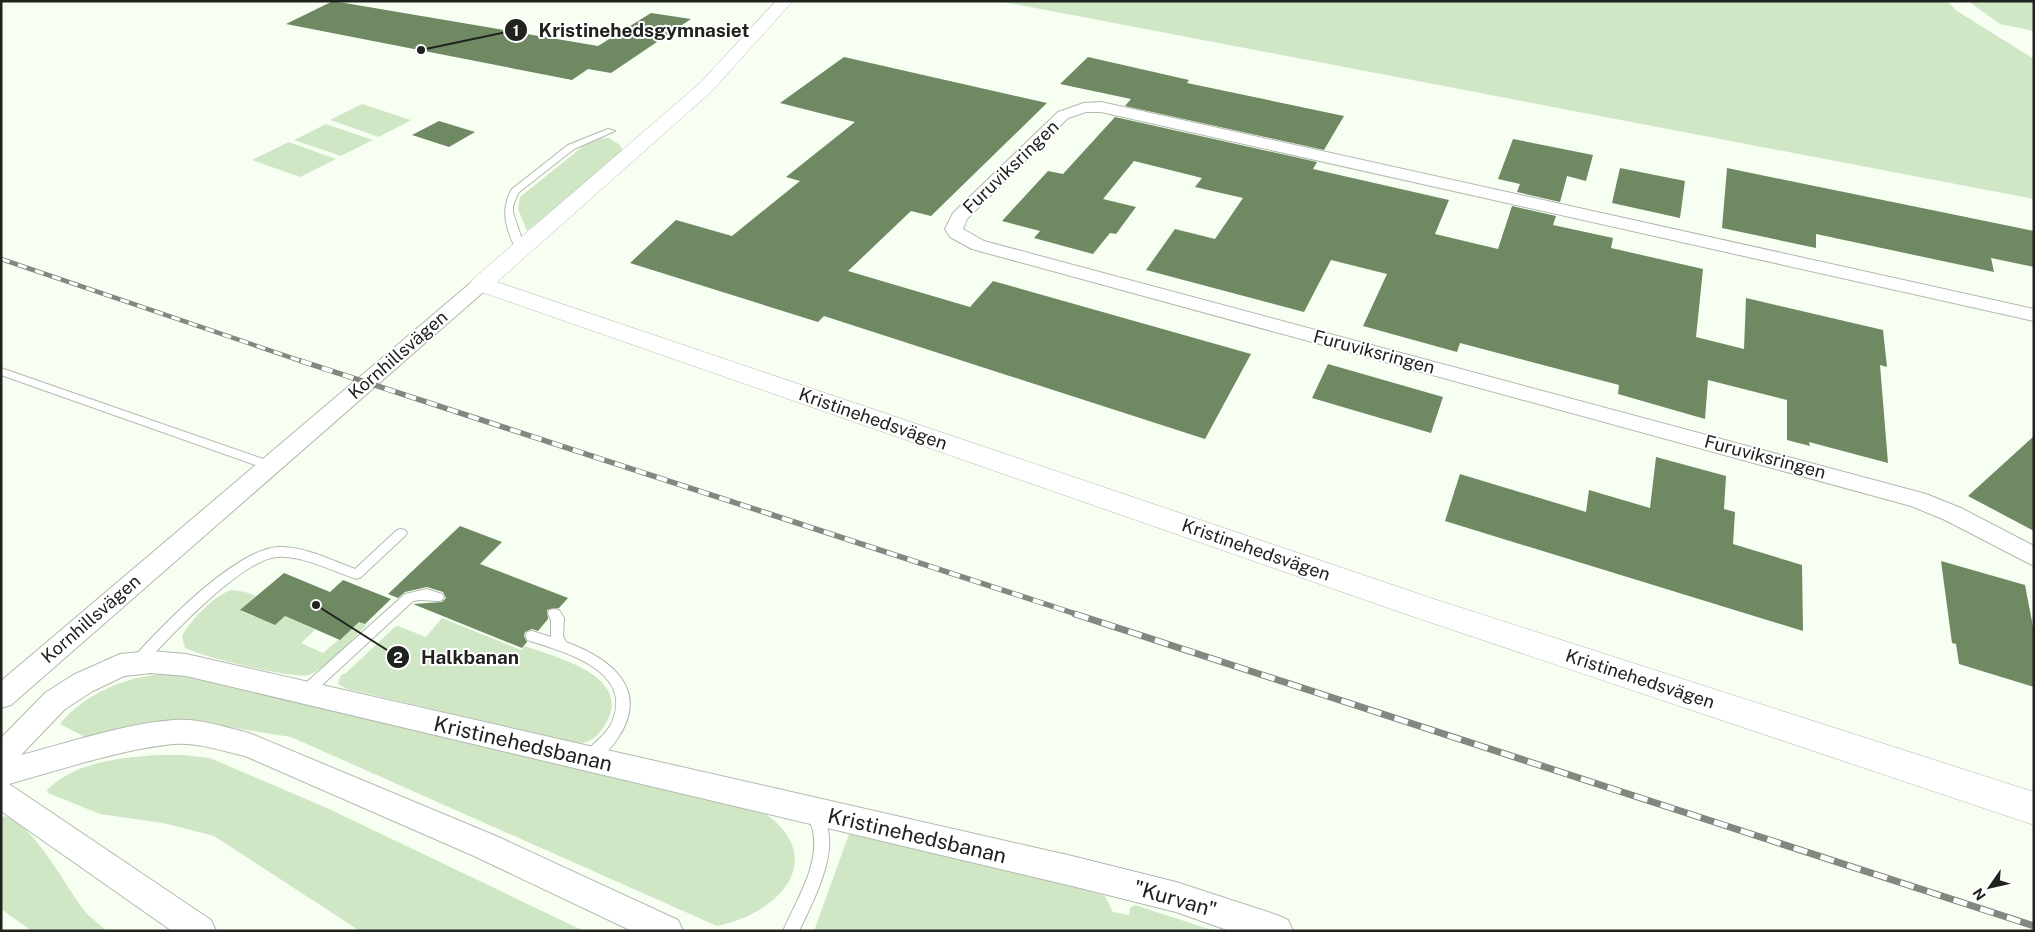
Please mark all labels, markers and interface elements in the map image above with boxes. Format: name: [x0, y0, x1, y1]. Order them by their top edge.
callout: Kristinehedsgymnasiet: [503, 13, 759, 47]
text: Kristinehedsgymnasiet: [539, 19, 750, 41]
text: 1: [513, 22, 519, 39]
street label: Furuviksringen: [959, 116, 1063, 218]
street label: Kornhillsvägen: [344, 306, 451, 403]
street label: Furuviksringen: [1311, 325, 1437, 378]
street label: Kristinehedsvägen: [796, 383, 950, 454]
street label: Furuviksringen: [1702, 430, 1828, 483]
street label: Kristinehedsvägen: [1179, 514, 1333, 585]
street label: Kornhillsvägen: [37, 570, 144, 667]
callout: Halkbanan: [386, 640, 529, 674]
street label: Kristinehedsvägen: [1563, 645, 1717, 713]
text: Halkbanan: [421, 646, 519, 668]
text: 2: [393, 649, 403, 666]
street label: Kristinehedsbanan: [431, 711, 615, 776]
street label: Kristinehedsbanan: [825, 803, 1009, 868]
north arrow: [1965, 862, 2015, 912]
street label: "Kurvan": [1131, 875, 1220, 922]
text: N: [1970, 885, 1989, 903]

